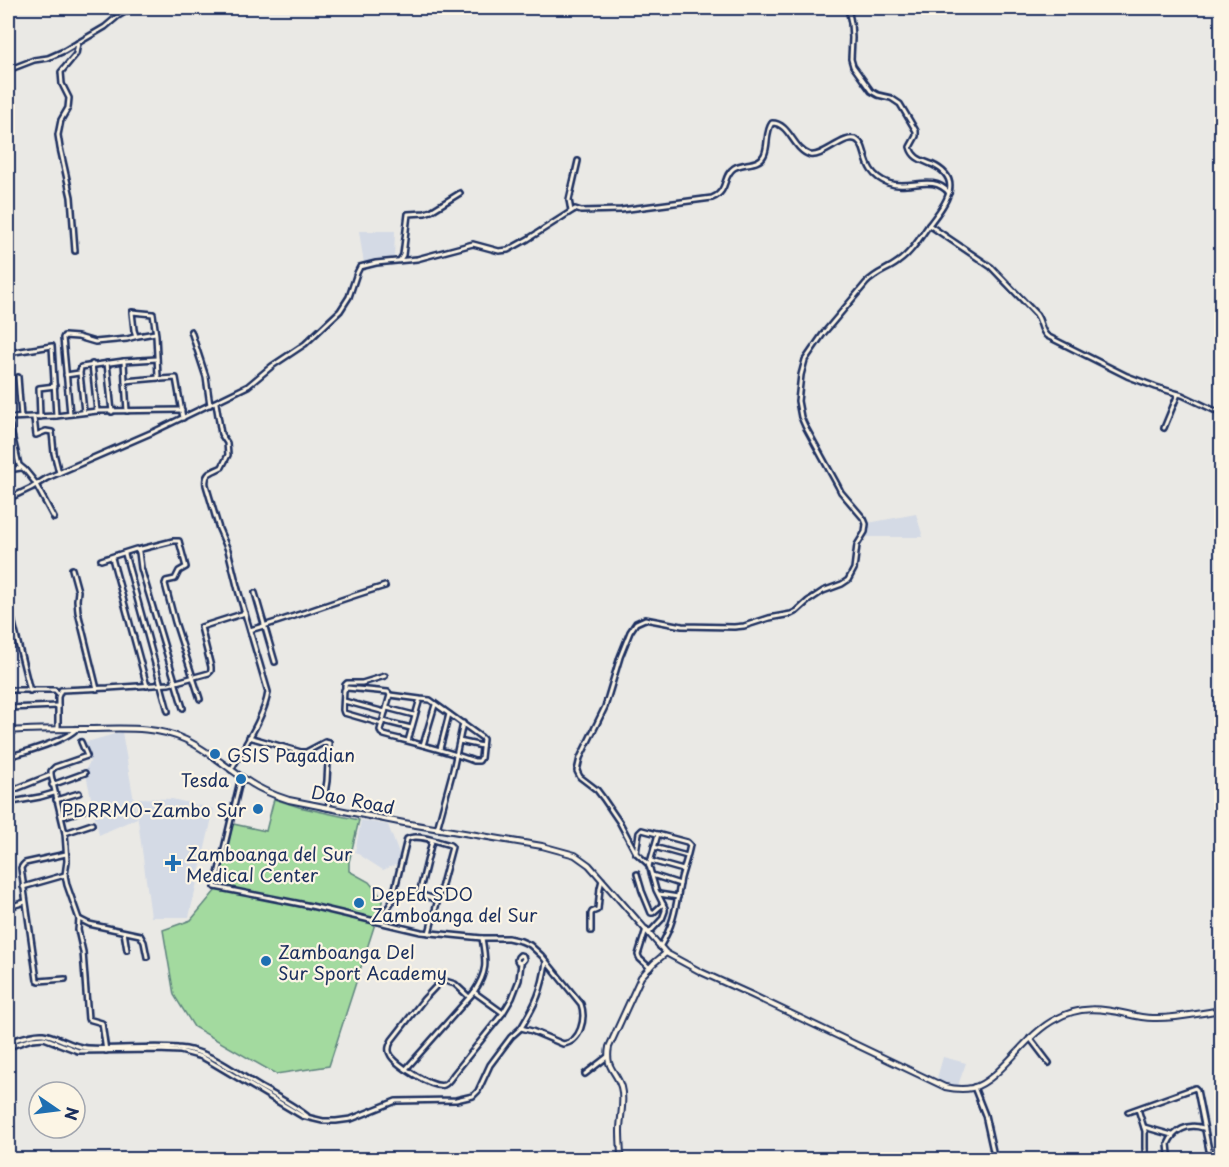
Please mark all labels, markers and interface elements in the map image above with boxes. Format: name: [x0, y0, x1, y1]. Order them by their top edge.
place label: GSIS Pagadian: [227, 741, 355, 768]
marker: GSIS Pagadian: [208, 747, 222, 761]
place label: Tesda: [181, 766, 229, 793]
marker: Tesda: [234, 772, 248, 786]
street label: Dao Road: [309, 778, 397, 820]
place label: PDRRMO-Zambo Sur: [62, 796, 247, 823]
marker: PDRRMO-Zambo Sur: [251, 802, 265, 816]
place label: Zamboanga del Sur Medical Center: [186, 840, 353, 888]
marker: Zamboanga del Sur Medical Center: [164, 854, 182, 872]
place label: DepEd SDO Zamboanga del Sur: [371, 880, 538, 928]
marker: DepEd SDO Zamboanga del Sur: [352, 896, 366, 910]
place label: Zamboanga Del Sur Sport Academy: [278, 938, 447, 986]
marker: Zamboanga Del Sur Sport Academy: [259, 954, 273, 968]
north arrow: [27, 1080, 87, 1140]
text: N: [59, 1105, 86, 1123]

